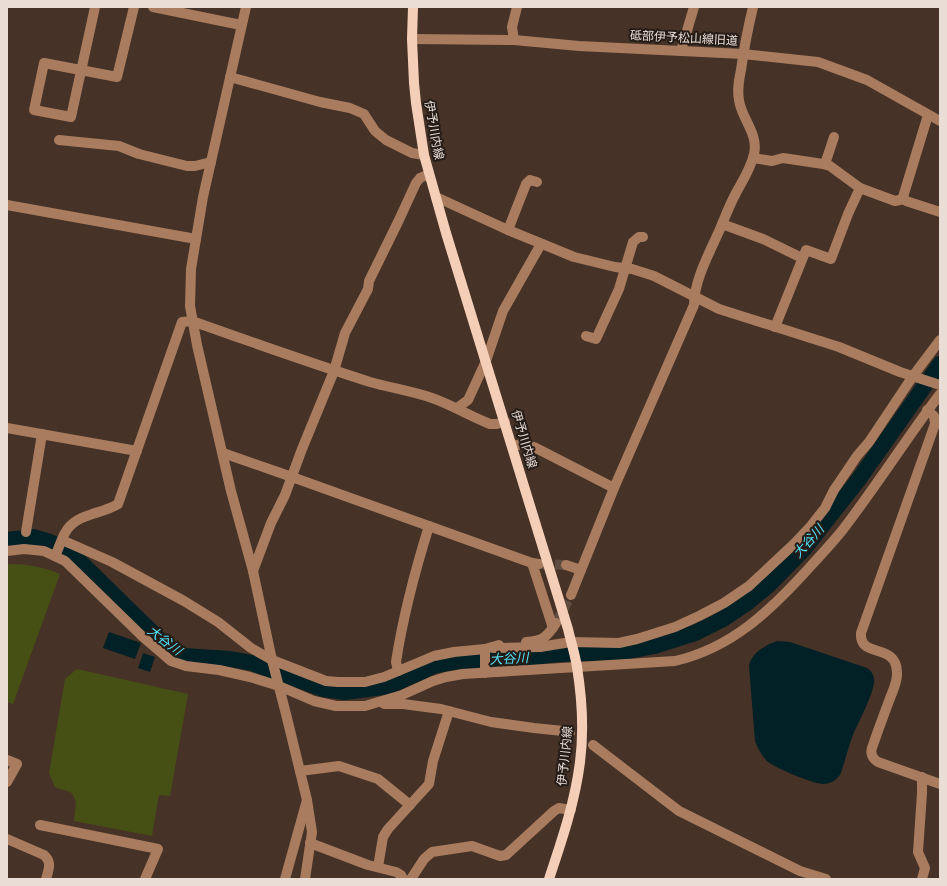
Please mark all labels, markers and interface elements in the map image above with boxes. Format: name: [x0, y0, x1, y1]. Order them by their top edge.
street label: 砥部伊予松山線旧道: [630, 27, 738, 47]
street label: 伊予川内線: [423, 99, 447, 161]
street label: 伊予川内線: [509, 408, 540, 469]
water label: 大谷川: [789, 520, 828, 561]
water label: 大谷川: [145, 622, 187, 659]
water label: 大谷川: [489, 649, 531, 667]
street label: 伊予川内線: [554, 725, 574, 786]

